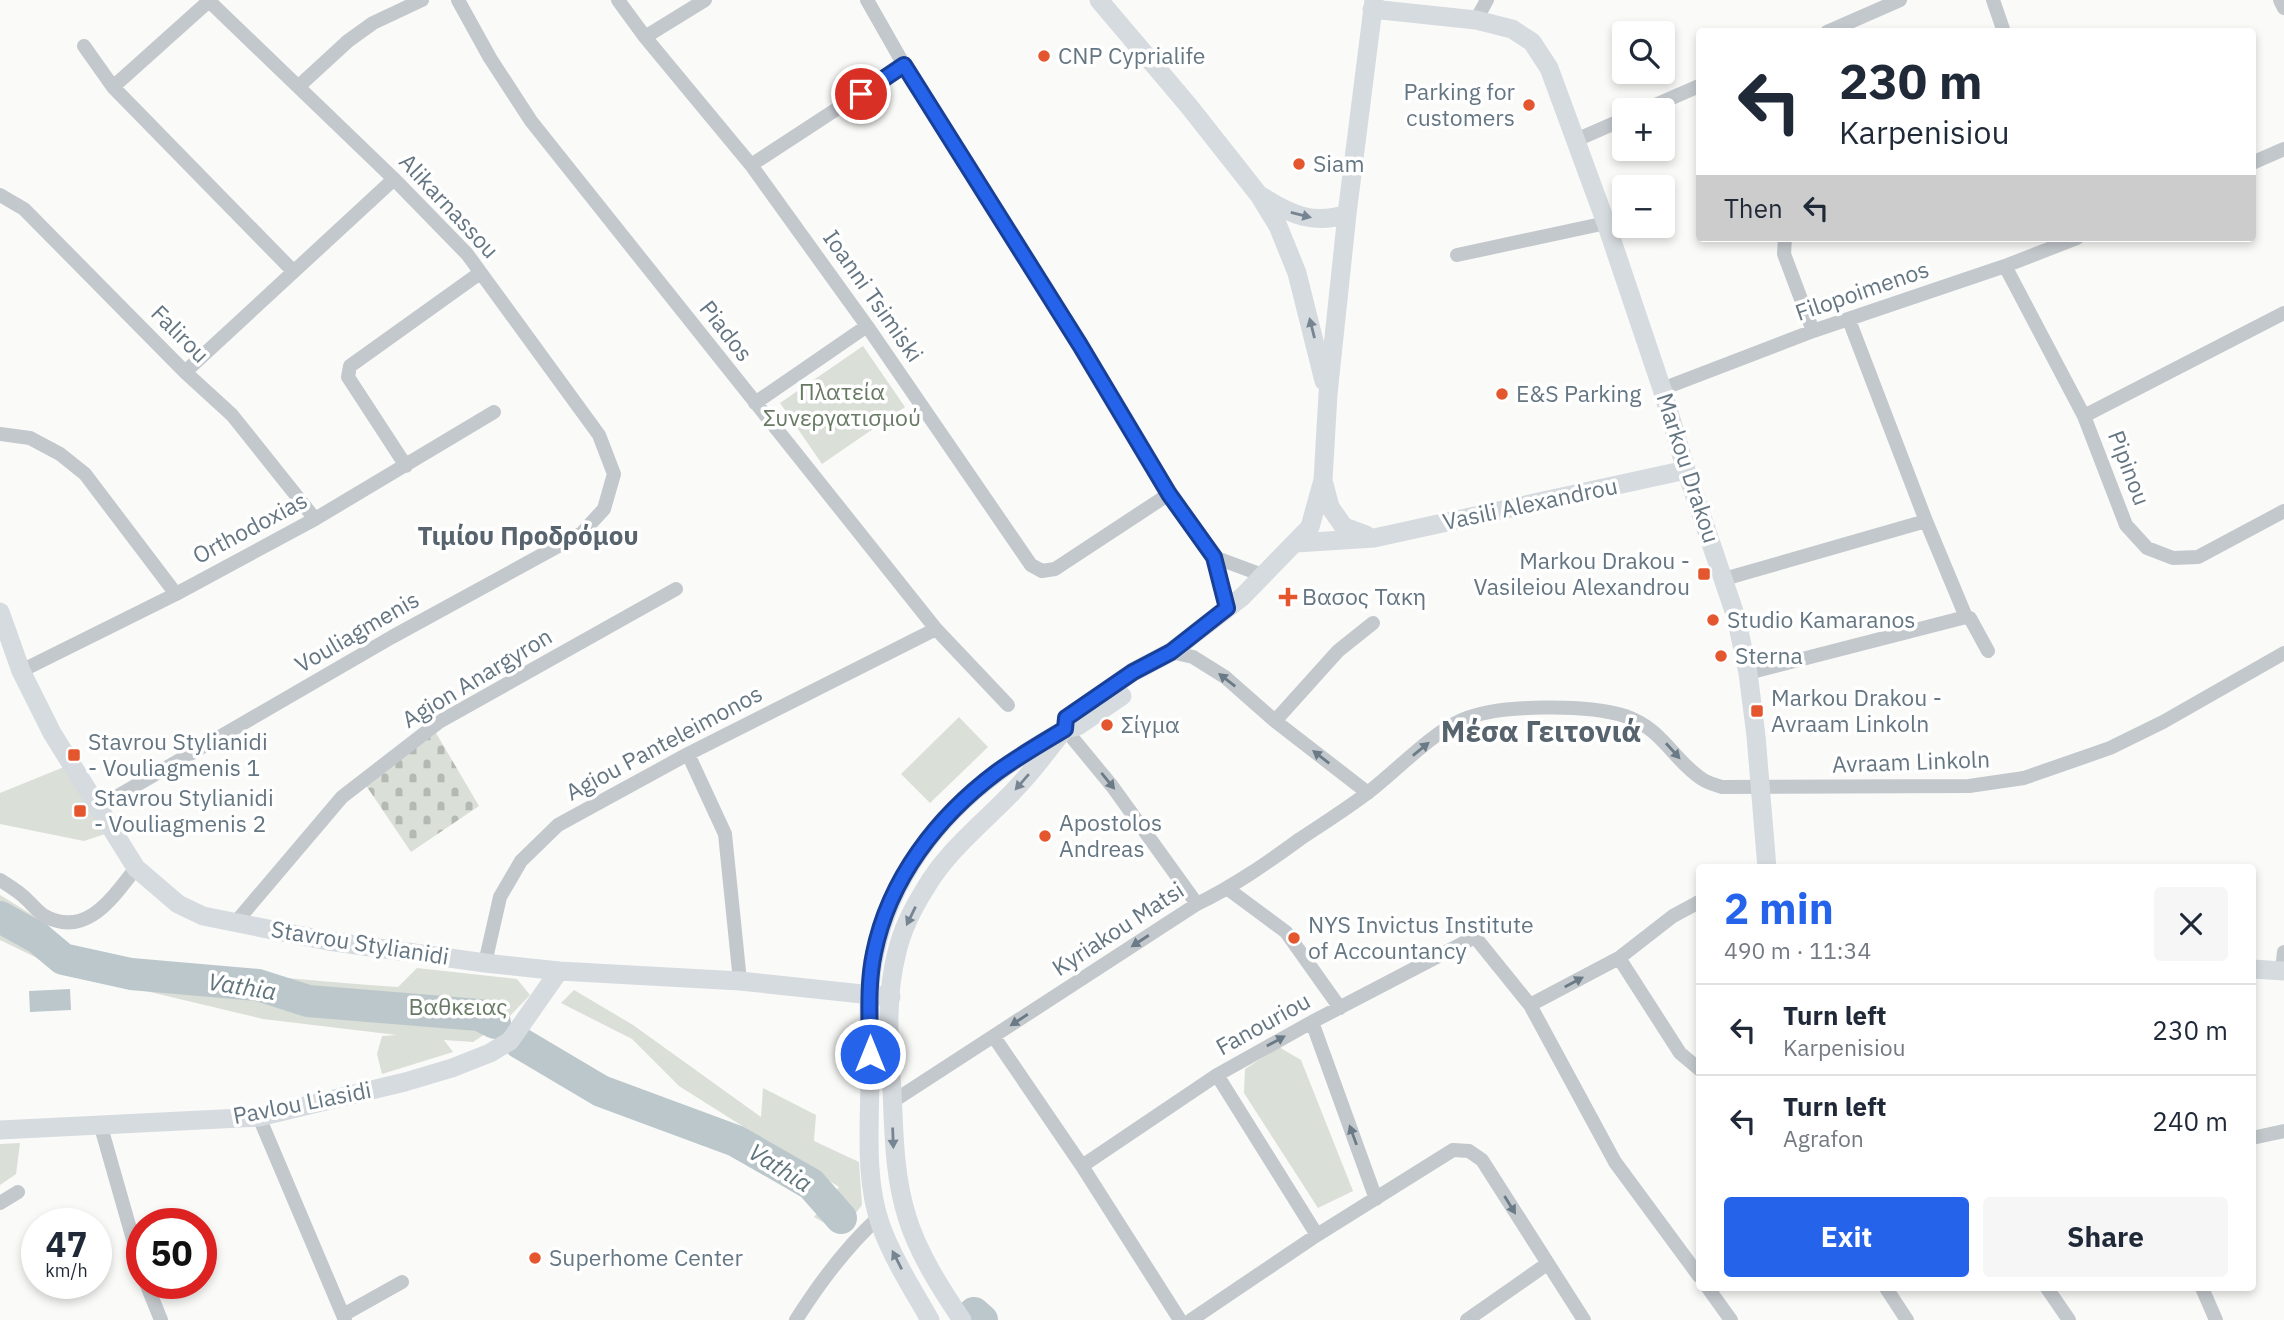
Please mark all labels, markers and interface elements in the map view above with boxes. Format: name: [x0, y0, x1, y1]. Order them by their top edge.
map controls: [1612, 21, 1675, 238]
button: search: [1612, 21, 1675, 84]
place label: CNP Cyprialife: [1058, 40, 1205, 70]
marker: CNP Cyprialife: [1036, 48, 1052, 64]
text: 230 m: [1839, 49, 1983, 112]
icon: left: [1724, 56, 1815, 147]
pin: [831, 64, 891, 124]
icon: arrive: [842, 75, 880, 113]
place label: Parking for customers: [1403, 76, 1516, 132]
marker: Parking for customers: [1521, 97, 1537, 113]
button: +: [1612, 98, 1675, 161]
text: Karpenisiou: [1839, 111, 2010, 153]
street label: Alikarnassou: [393, 146, 506, 264]
place label: Siam: [1313, 148, 1364, 178]
marker: Siam: [1291, 156, 1307, 172]
button: −: [1612, 175, 1675, 238]
icon: left: [1797, 189, 1835, 227]
text: Then: [1724, 191, 1783, 225]
one-way arrow: [1290, 210, 1312, 221]
street label: Ioanni Tsimiski: [817, 223, 931, 367]
street label: Filopoimenos: [1791, 253, 1933, 327]
street label: Piados: [694, 294, 760, 367]
street label: Falirou: [145, 298, 216, 369]
one-way arrow: [1306, 317, 1317, 339]
park label: Πλατεία Συνεργατισμού: [763, 376, 921, 432]
place label: E&S Parking: [1516, 378, 1641, 408]
marker: E&S Parking: [1494, 386, 1510, 402]
street label: Markou Drakou: [1651, 389, 1727, 547]
street label: Pipinou: [2102, 426, 2158, 509]
street label: Vasili Alexandrou: [1440, 470, 1620, 536]
street label: Orthodoxias: [187, 484, 312, 570]
district label: Τιμίου Προδρόμου: [417, 518, 639, 552]
place label: Markou Drakou - Vasileiou Alexandrou: [1473, 545, 1690, 601]
marker: Markou Drakou - Vasileiou Alexandrou: [1696, 566, 1712, 582]
place label: Βασος Τακη: [1302, 581, 1426, 611]
street label: Vouliagmenis: [289, 584, 424, 679]
marker: Βασος Τακη: [1280, 589, 1296, 605]
place label: Studio Kamaranos: [1727, 604, 1916, 634]
marker: Studio Kamaranos: [1705, 612, 1721, 628]
street label: Agion Anargyron: [396, 620, 557, 734]
place label: Sterna: [1735, 640, 1803, 670]
marker: Sterna: [1713, 648, 1729, 664]
one-way arrow: [1218, 673, 1236, 688]
street label: Agiou Panteleimonos: [560, 678, 767, 807]
place label: Markou Drakou - Avraam Linkoln: [1771, 682, 1942, 738]
marker: Markou Drakou - Avraam Linkoln: [1749, 703, 1765, 719]
place label: Σίγμα: [1121, 709, 1180, 739]
district label: Μέσα Γειτονιά: [1441, 711, 1641, 750]
marker: Σίγμα: [1099, 717, 1115, 733]
place label: Stavrou Stylianidi - Vouliagmenis 1: [88, 726, 268, 782]
one-way arrow: [1411, 742, 1429, 757]
one-way arrow: [1665, 742, 1681, 760]
street label: Avraam Linkoln: [1831, 743, 1991, 779]
marker: Stavrou Stylianidi - Vouliagmenis 1: [66, 747, 82, 763]
one-way arrow: [1312, 750, 1331, 764]
one-way arrow: [1014, 773, 1030, 790]
one-way arrow: [1100, 773, 1115, 790]
place label: Stavrou Stylianidi - Vouliagmenis 2: [94, 782, 274, 838]
marker: Stavrou Stylianidi - Vouliagmenis 2: [72, 803, 88, 819]
place label: Apostolos Andreas: [1059, 807, 1162, 863]
marker: Apostolos Andreas: [1037, 828, 1053, 844]
street label: Kyriakou Matsi: [1046, 874, 1189, 982]
text: 2 min: [1724, 881, 1834, 936]
button: close: [2154, 887, 2228, 961]
one-way arrow: [905, 906, 917, 926]
place label: NYS Invictus Institute of Accountancy: [1308, 909, 1534, 965]
street label: Stavrou Stylianidi: [269, 913, 451, 971]
marker: NYS Invictus Institute of Accountancy: [1286, 930, 1302, 946]
one-way arrow: [1130, 935, 1150, 948]
text: 490 m · 11:34: [1724, 935, 1871, 965]
water label: Vathia: [206, 965, 279, 1007]
one-way arrow: [1565, 976, 1584, 988]
street label: Fanouriou: [1210, 985, 1315, 1061]
park label: Βαθκειας: [409, 991, 507, 1021]
text: Turn left: [1783, 998, 1886, 1032]
icon: left: [1724, 1011, 1762, 1049]
one-way arrow: [1010, 1013, 1028, 1027]
text: 230 m: [2152, 1013, 2228, 1047]
position arrow: [833, 1017, 907, 1091]
text: Karpenisiou: [1783, 1032, 1906, 1062]
one-way arrow: [1267, 1035, 1286, 1047]
street label: Pavlou Liasidi: [230, 1074, 374, 1130]
text: Turn left: [1783, 1089, 1886, 1123]
icon: left: [1724, 1102, 1762, 1140]
text: 240 m: [2152, 1104, 2228, 1138]
text: Agrafon: [1783, 1123, 1864, 1153]
one-way arrow: [1347, 1124, 1358, 1145]
one-way arrow: [888, 1127, 899, 1149]
water label: Vathia: [743, 1135, 818, 1199]
one-way arrow: [1503, 1195, 1516, 1215]
button: Exit: [1724, 1197, 1969, 1277]
button: Share: [1983, 1197, 2228, 1277]
speed limit sign: 50: [126, 1208, 217, 1299]
text: 47: [45, 1221, 88, 1267]
place label: Superhome Center: [549, 1242, 743, 1272]
marker: Superhome Center: [527, 1250, 543, 1266]
one-way arrow: [892, 1250, 903, 1270]
text: km/h: [45, 1259, 88, 1282]

